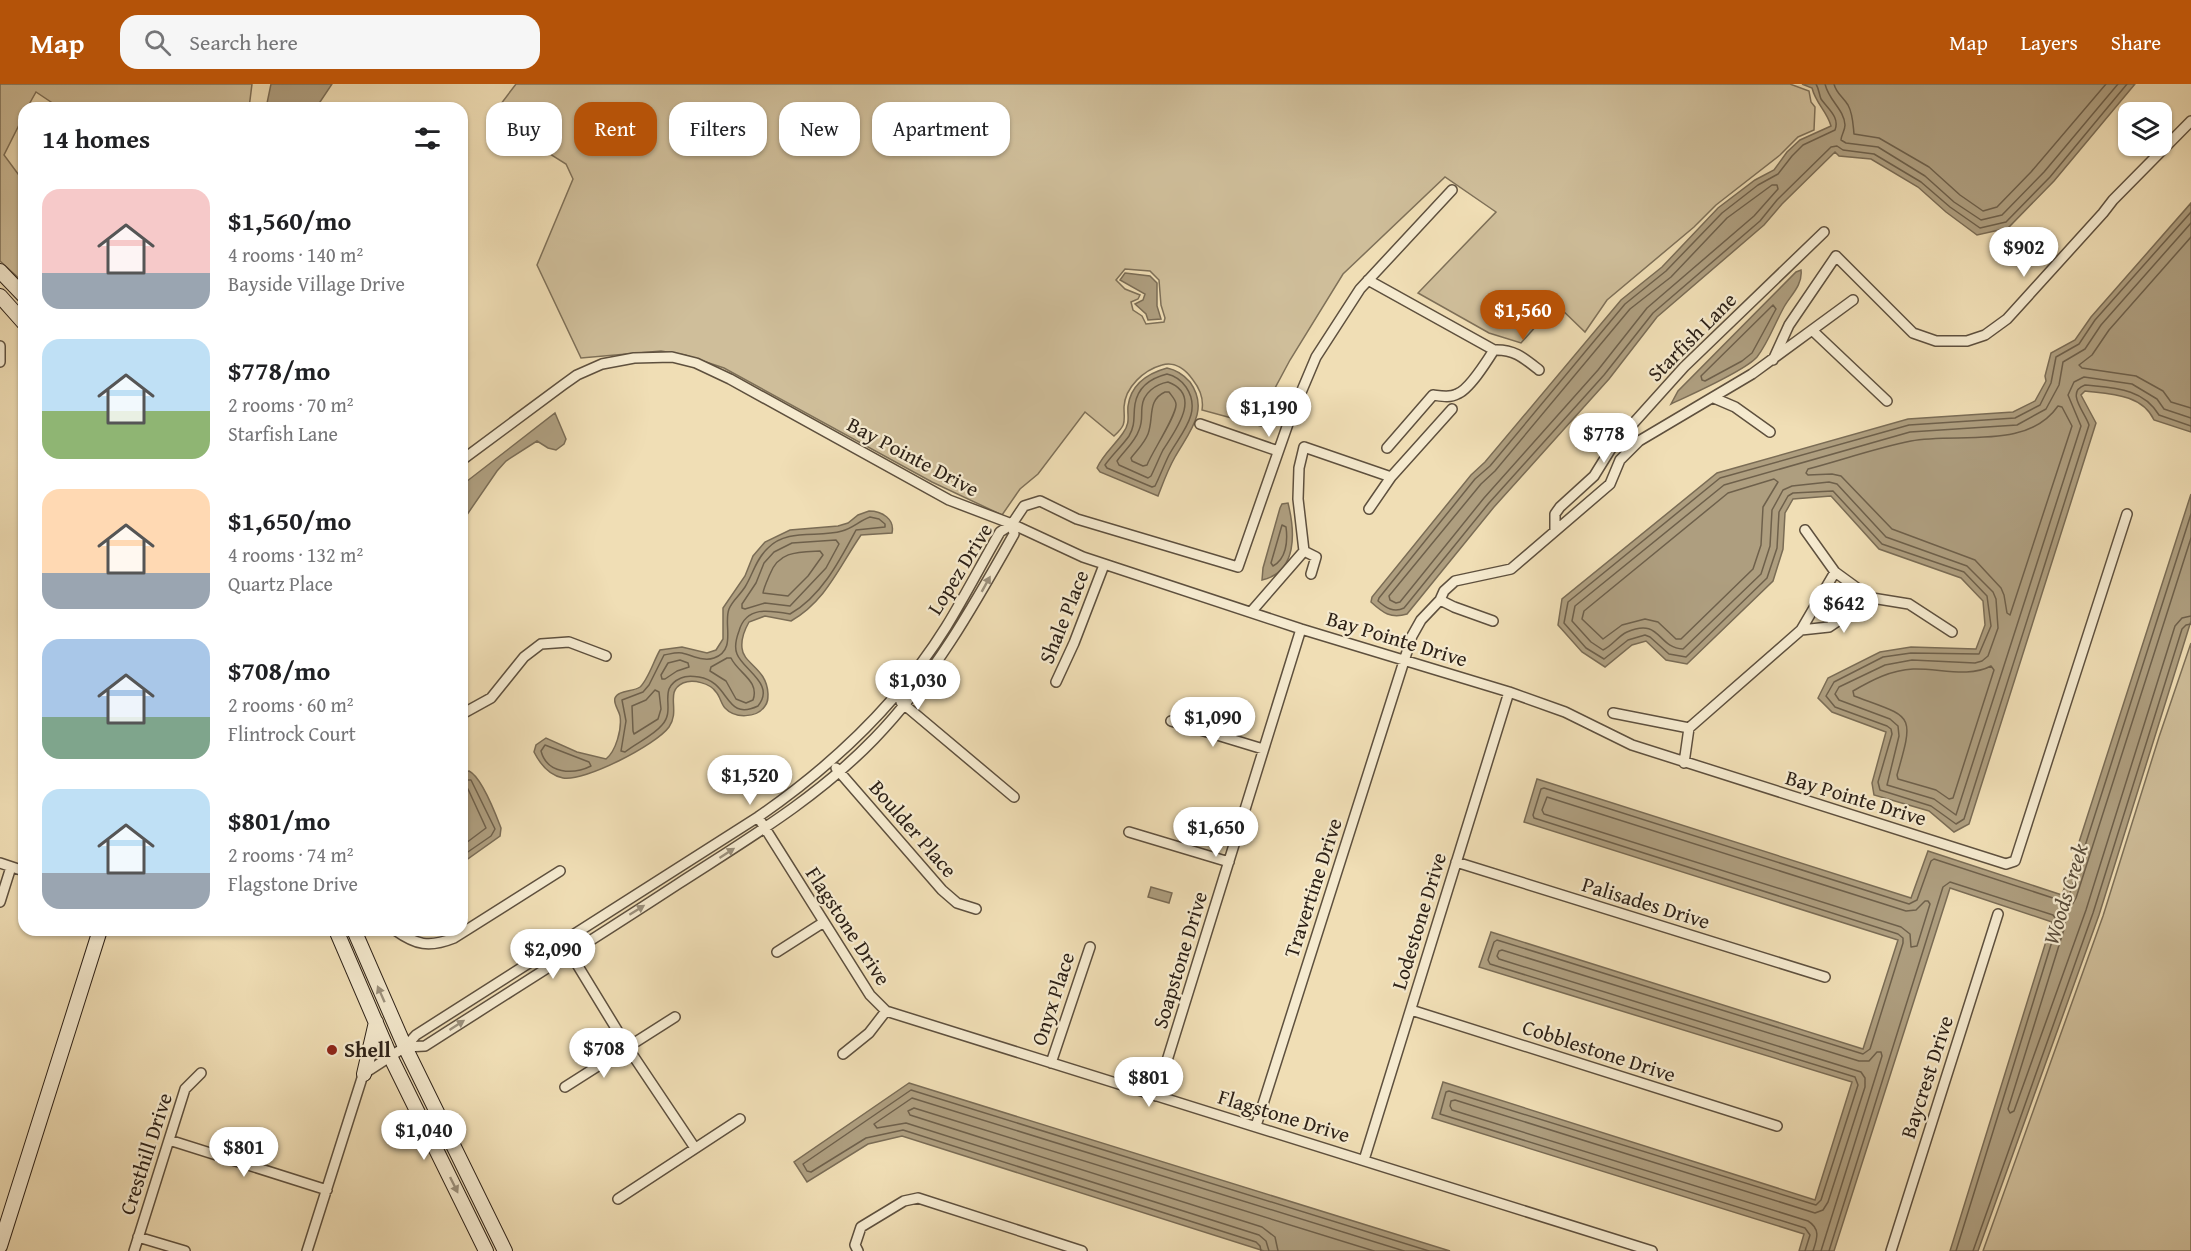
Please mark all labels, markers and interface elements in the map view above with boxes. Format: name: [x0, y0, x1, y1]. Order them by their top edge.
search box: [120, 15, 540, 69]
text: Map: [30, 22, 84, 63]
icon: search: [141, 26, 174, 59]
text: Search here: [189, 26, 298, 58]
text: Map: [1949, 27, 1988, 58]
text: Layers: [2021, 27, 2078, 58]
text: Share: [2111, 27, 2161, 58]
chip: Buy: [486, 102, 562, 156]
chip: Rent: [574, 102, 657, 156]
chip: Filters: [669, 102, 767, 156]
chip: New: [779, 102, 860, 156]
chip: Apartment: [872, 102, 1010, 156]
map controls: [2118, 102, 2172, 156]
button: layers: [2118, 102, 2172, 156]
text: 14 homes: [42, 119, 150, 158]
icon: filters: [411, 122, 444, 155]
text: $1,560/mo: [228, 201, 351, 240]
icon: home: [90, 213, 162, 285]
pin: $902: [1988, 227, 2060, 278]
text: $902: [2003, 232, 2045, 261]
text: 4 rooms · 140 m²: [228, 240, 363, 269]
text: Bayside Village Drive: [228, 269, 405, 298]
street label: Starfish Lane: [1640, 285, 1744, 388]
pin: $1,560: [1474, 290, 1572, 341]
text: $1,560: [1494, 295, 1552, 324]
text: $778/mo: [228, 351, 330, 390]
icon: home: [90, 363, 162, 435]
pin: $1,190: [1220, 387, 1318, 438]
text: 2 rooms · 70 m²: [228, 390, 354, 419]
text: $1,190: [1240, 392, 1298, 421]
street label: Bay Pointe Drive: [842, 409, 985, 504]
pin: $778: [1568, 413, 1640, 464]
text: $778: [1583, 418, 1625, 447]
text: Starfish Lane: [228, 419, 338, 448]
text: $1,650/mo: [228, 501, 351, 540]
icon: home: [90, 513, 162, 585]
street label: Lopez Drive: [919, 517, 1000, 621]
text: 4 rooms · 132 m²: [228, 540, 363, 569]
street label: Shale Place: [1031, 565, 1096, 668]
text: Quartz Place: [228, 569, 333, 598]
one-way arrow: [981, 575, 991, 592]
pin: $642: [1808, 583, 1880, 634]
text: $642: [1823, 588, 1865, 617]
street label: Bay Pointe Drive: [1323, 602, 1471, 675]
text: $708/mo: [228, 651, 330, 690]
pin: $1,030: [869, 660, 967, 711]
icon: home: [90, 663, 162, 735]
text: $1,030: [889, 665, 947, 694]
text: 2 rooms · 60 m²: [228, 690, 354, 719]
pin: $1,090: [1164, 697, 1262, 748]
text: $1,090: [1184, 702, 1242, 731]
text: Flintrock Court: [228, 719, 356, 748]
pin: $1,520: [701, 755, 799, 806]
text: $1,520: [721, 760, 779, 789]
street label: Bay Pointe Drive: [1782, 761, 1930, 834]
street label: Boulder Place: [862, 773, 965, 884]
text: $801/mo: [228, 801, 330, 840]
pin: $1,650: [1167, 807, 1265, 858]
text: $1,650: [1187, 812, 1245, 841]
icon: home: [90, 813, 162, 885]
street label: Travertine Drive: [1275, 814, 1350, 962]
water label: Woods Creek: [2034, 838, 2096, 949]
text: 2 rooms · 74 m²: [228, 840, 354, 869]
one-way arrow: [718, 847, 734, 859]
street label: Lodestone Drive: [1383, 848, 1454, 993]
street label: Flagstone Drive: [798, 860, 899, 991]
street label: Palisades Drive: [1578, 868, 1714, 937]
text: Flagstone Drive: [228, 869, 358, 898]
street label: Soapstone Drive: [1144, 887, 1215, 1032]
one-way arrow: [629, 905, 645, 916]
pin: $2,090: [504, 929, 602, 980]
text: $2,090: [524, 934, 582, 963]
street label: Onyx Place: [1023, 948, 1082, 1050]
one-way arrow: [376, 985, 385, 1003]
street label: Cobblestone Drive: [1519, 1011, 1680, 1090]
street label: Baycrest Drive: [1892, 1011, 1961, 1142]
one-way arrow: [449, 1020, 465, 1031]
pin: $708: [568, 1028, 640, 1079]
text: $708: [583, 1033, 625, 1062]
place label: Shell: [344, 1034, 391, 1065]
marker: Shell: [325, 1043, 339, 1057]
pin: $801: [1113, 1057, 1185, 1108]
text: $801: [1128, 1062, 1170, 1091]
street label: Flagstone Drive: [1214, 1081, 1354, 1150]
street label: Cresthill Drive: [111, 1089, 180, 1219]
pin: $1,040: [375, 1110, 473, 1161]
text: $1,040: [395, 1115, 453, 1144]
pin: $801: [208, 1127, 280, 1178]
text: $801: [223, 1132, 265, 1161]
one-way arrow: [449, 1177, 458, 1194]

